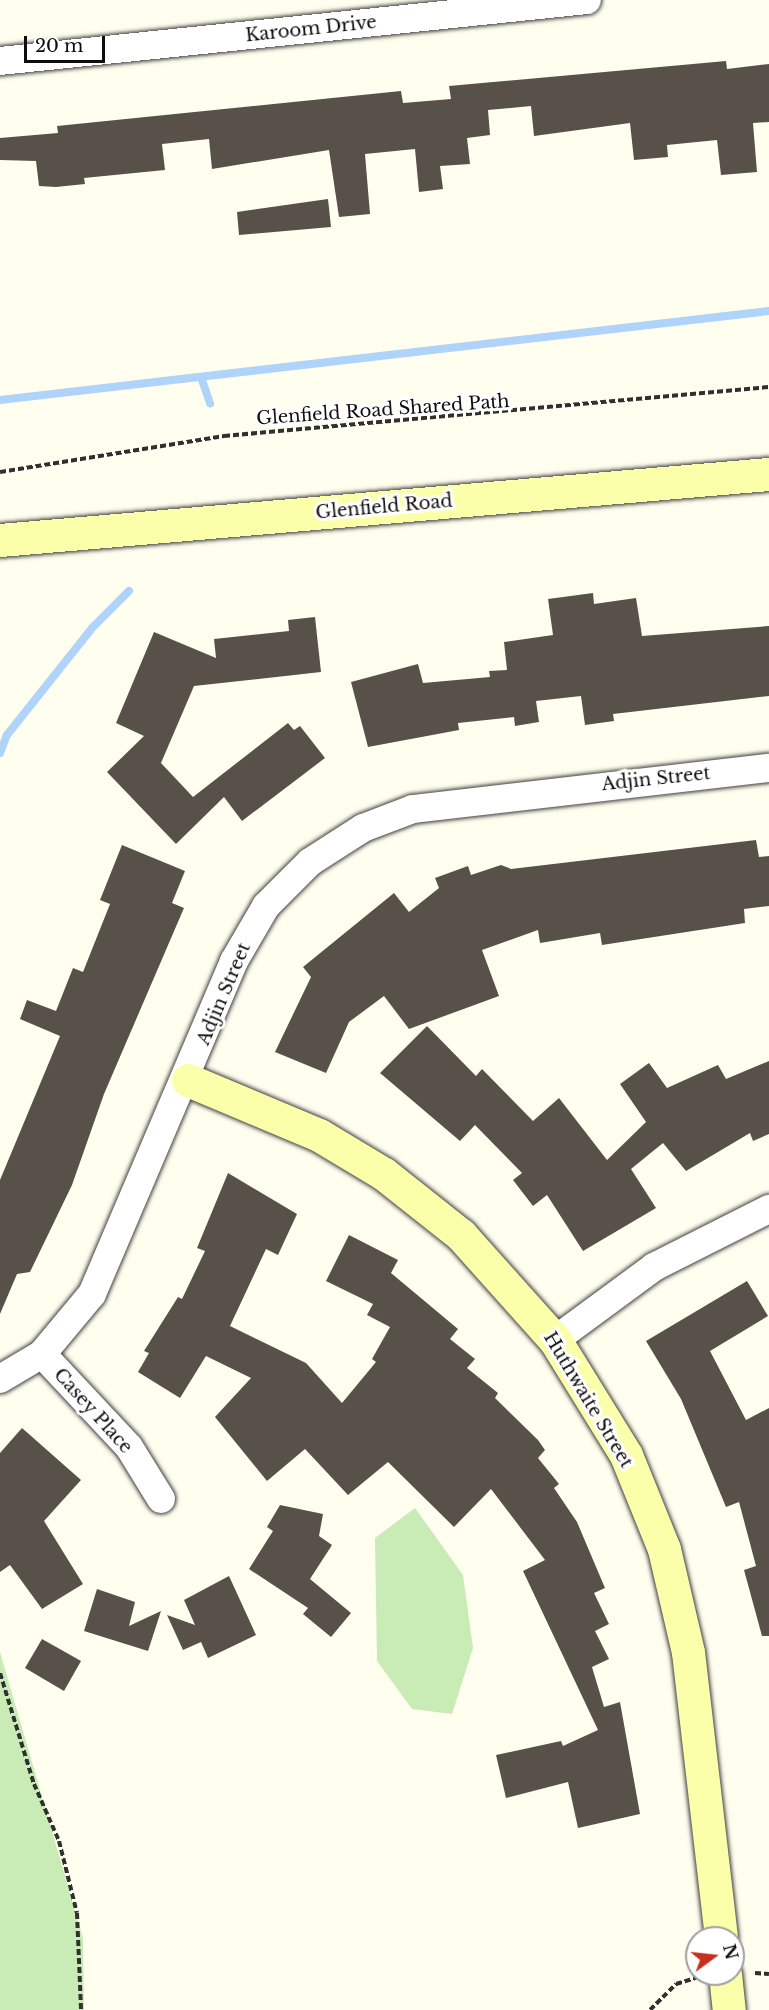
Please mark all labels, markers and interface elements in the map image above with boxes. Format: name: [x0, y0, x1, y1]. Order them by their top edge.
street label: Karoom Drive: [244, 11, 378, 47]
scale bar: [27, 24, 108, 62]
text: 20 m: [35, 35, 83, 57]
street label: Glenfield Road Shared Path: [256, 390, 510, 430]
street label: Glenfield Road: [315, 490, 453, 524]
street label: Adjin Street: [601, 763, 711, 795]
street label: Adjin Street: [193, 940, 255, 1048]
street label: Huthwaite Street: [539, 1328, 637, 1472]
street label: Casey Place: [49, 1364, 137, 1458]
north arrow: [685, 1926, 745, 1986]
text: N: [719, 1942, 742, 1962]

